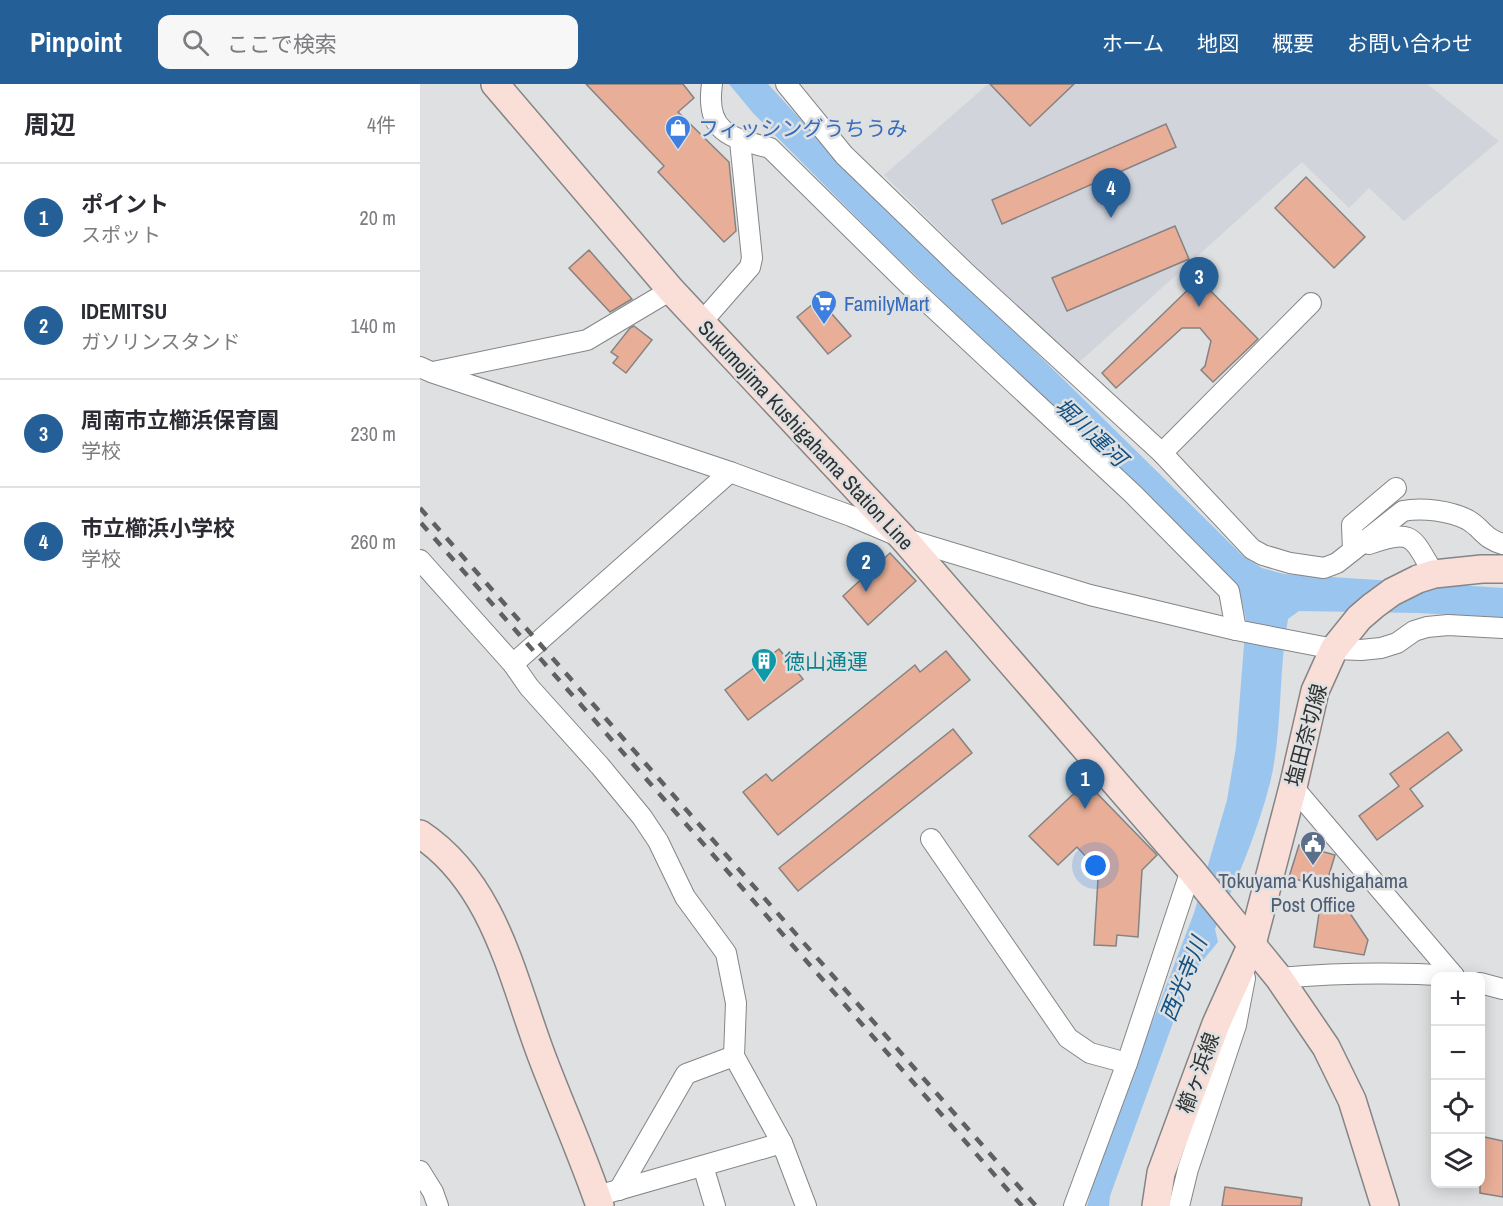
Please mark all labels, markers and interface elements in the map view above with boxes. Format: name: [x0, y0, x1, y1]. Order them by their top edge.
search box: [158, 15, 578, 69]
text: Pinpoint: [30, 23, 122, 61]
icon: search: [179, 26, 212, 59]
text: ここで検索: [227, 29, 337, 59]
text: ホーム: [1102, 29, 1164, 58]
text: 地図: [1197, 29, 1239, 58]
text: 概要: [1272, 29, 1314, 58]
text: お問い合わせ: [1347, 29, 1473, 58]
text: 周辺: [24, 107, 76, 142]
text: 4件: [367, 111, 396, 138]
shop icon: フィッシングうちうみ: [663, 113, 693, 151]
place label: フィッシングうちうみ: [698, 114, 908, 143]
pin: 4: [1092, 168, 1130, 218]
text: ポイント: [81, 189, 169, 219]
text: 1: [39, 204, 48, 231]
text: 20 m: [360, 204, 396, 231]
text: スポット: [81, 221, 161, 248]
pin: 3: [1180, 258, 1218, 307]
supermarket icon: FamilyMart: [809, 288, 839, 326]
place label: FamilyMart: [844, 289, 929, 318]
text: IDEMITSU: [81, 296, 167, 326]
text: 2: [39, 312, 48, 339]
text: 140 m: [350, 312, 396, 339]
street label: Sukumojima Kushigahama Station Line: [692, 314, 920, 556]
text: ガソリンスタンド: [81, 328, 241, 355]
water label: 堀川運河: [1049, 391, 1136, 476]
text: 周南市立櫛浜保育園: [81, 405, 279, 435]
text: 3: [39, 420, 48, 447]
text: 230 m: [350, 420, 396, 447]
text: 学校: [81, 437, 121, 464]
text: 市立櫛浜小学校: [81, 513, 235, 543]
text: 4: [39, 528, 48, 555]
text: 260 m: [350, 528, 396, 555]
pin: 2: [846, 542, 886, 592]
text: 学校: [81, 545, 121, 572]
building icon: 徳山通運: [749, 646, 779, 684]
place label: 徳山通運: [784, 647, 868, 676]
street label: 塩田奈切線: [1278, 681, 1334, 789]
pin: 1: [1066, 760, 1104, 809]
public building icon: Tokuyama Kushigahama Post Office: [1298, 829, 1328, 867]
your location: [1081, 851, 1110, 880]
place label: Tokuyama Kushigahama Post Office: [1218, 866, 1408, 919]
water label: 西光寺川: [1153, 931, 1214, 1025]
map controls: [1431, 972, 1485, 1188]
button: +: [1431, 972, 1485, 1026]
button: −: [1431, 1026, 1485, 1080]
street label: 櫛ヶ浜線: [1170, 1029, 1226, 1117]
button: locate: [1431, 1080, 1485, 1134]
button: layers: [1431, 1134, 1485, 1188]

